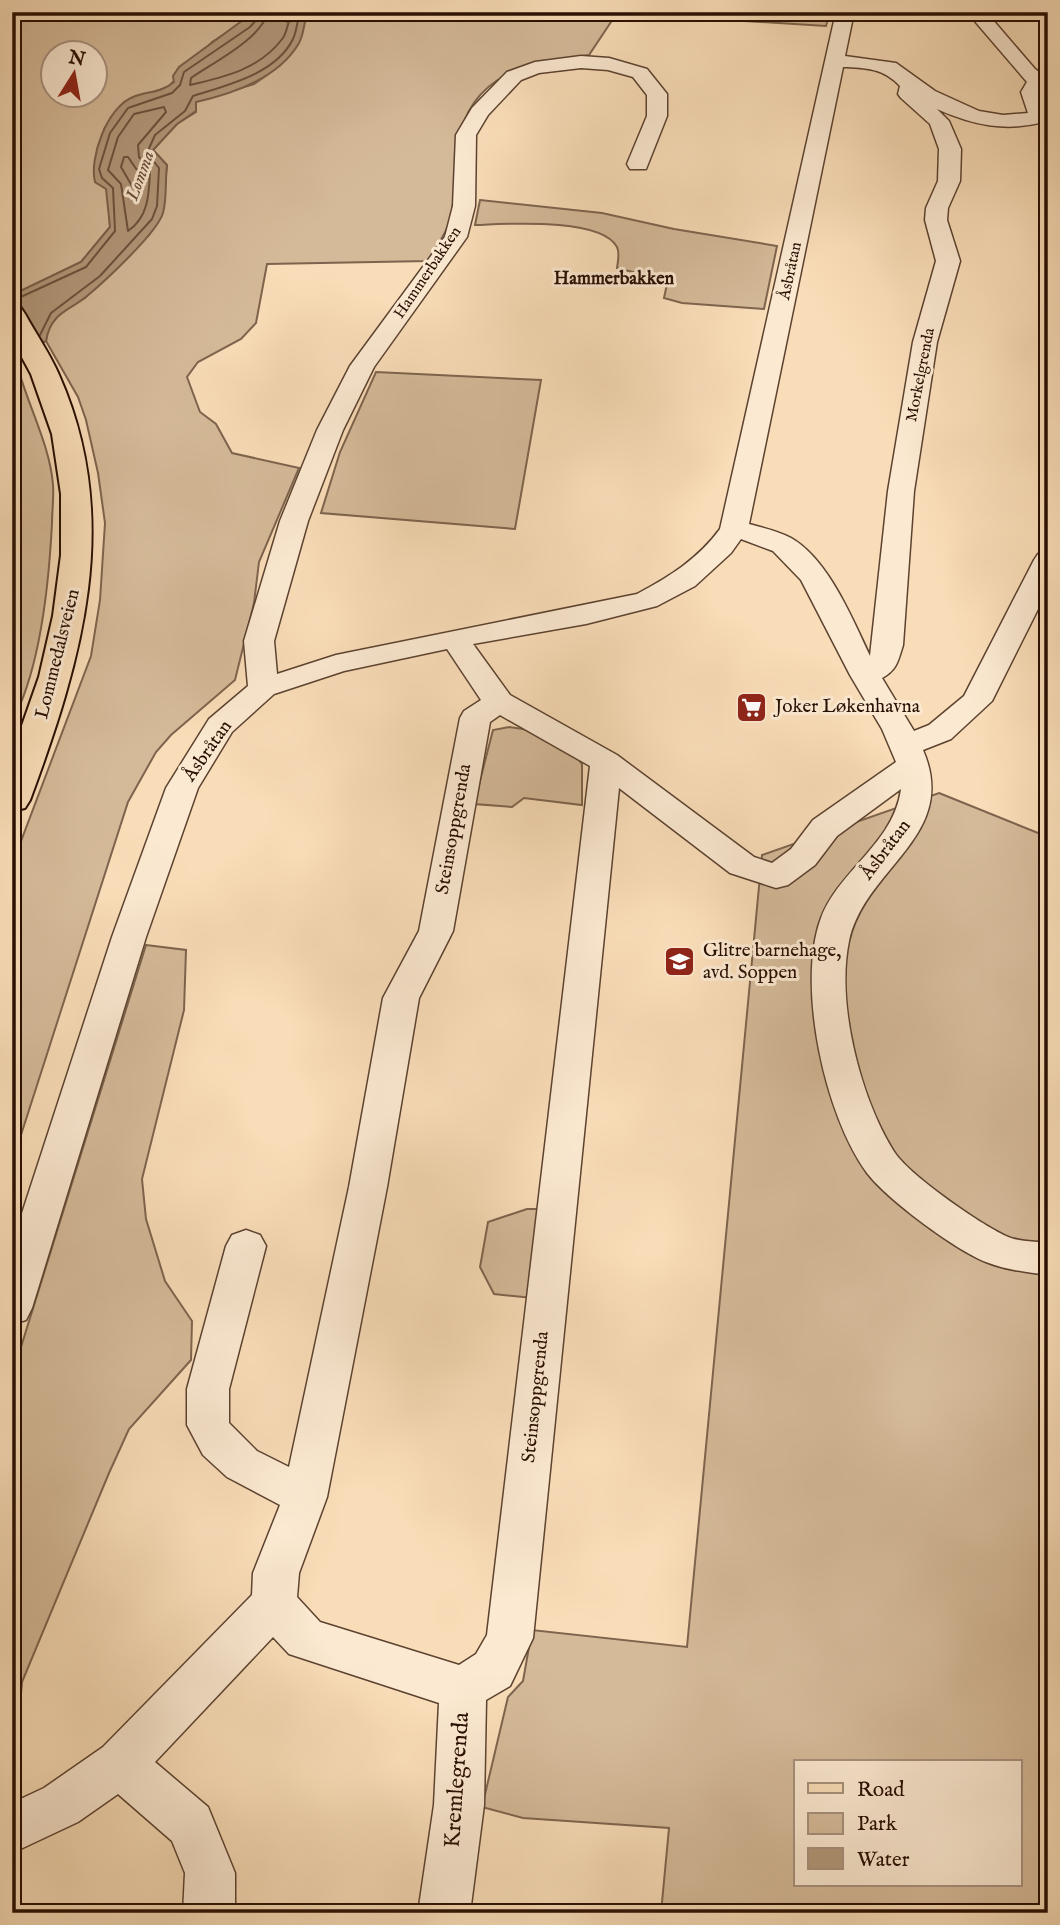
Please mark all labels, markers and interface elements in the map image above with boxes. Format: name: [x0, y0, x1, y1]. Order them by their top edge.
north arrow: [38, 38, 108, 108]
text: N: [66, 46, 88, 73]
water label: Lomma: [121, 148, 161, 205]
street label: Hammerbakken: [390, 223, 466, 323]
street label: Åsbråtan: [773, 239, 807, 303]
district label: Hammerbakken: [554, 268, 675, 291]
street label: Morkelgrenda: [902, 326, 940, 424]
street label: Lommedalsveien: [30, 587, 86, 721]
supermarket icon: Joker Løkenhavna: [735, 690, 769, 724]
place label: Joker Løkenhavna: [773, 695, 921, 719]
street label: Åsbråtan: [177, 715, 238, 787]
street label: Steinsoppgrenda: [431, 761, 477, 896]
street label: Åsbråtan: [854, 814, 917, 886]
place label: Glitre barnehage, avd. Soppen: [703, 939, 841, 985]
school or university icon: Glitre barnehage, avd. Soppen: [663, 945, 697, 979]
street label: Steinsoppgrenda: [517, 1329, 555, 1464]
street label: Kremlegrenda: [438, 1711, 476, 1849]
legend: [794, 1760, 1021, 1886]
text: Road: [857, 1777, 905, 1804]
text: Park: [857, 1811, 898, 1838]
text: Water: [857, 1847, 910, 1874]

